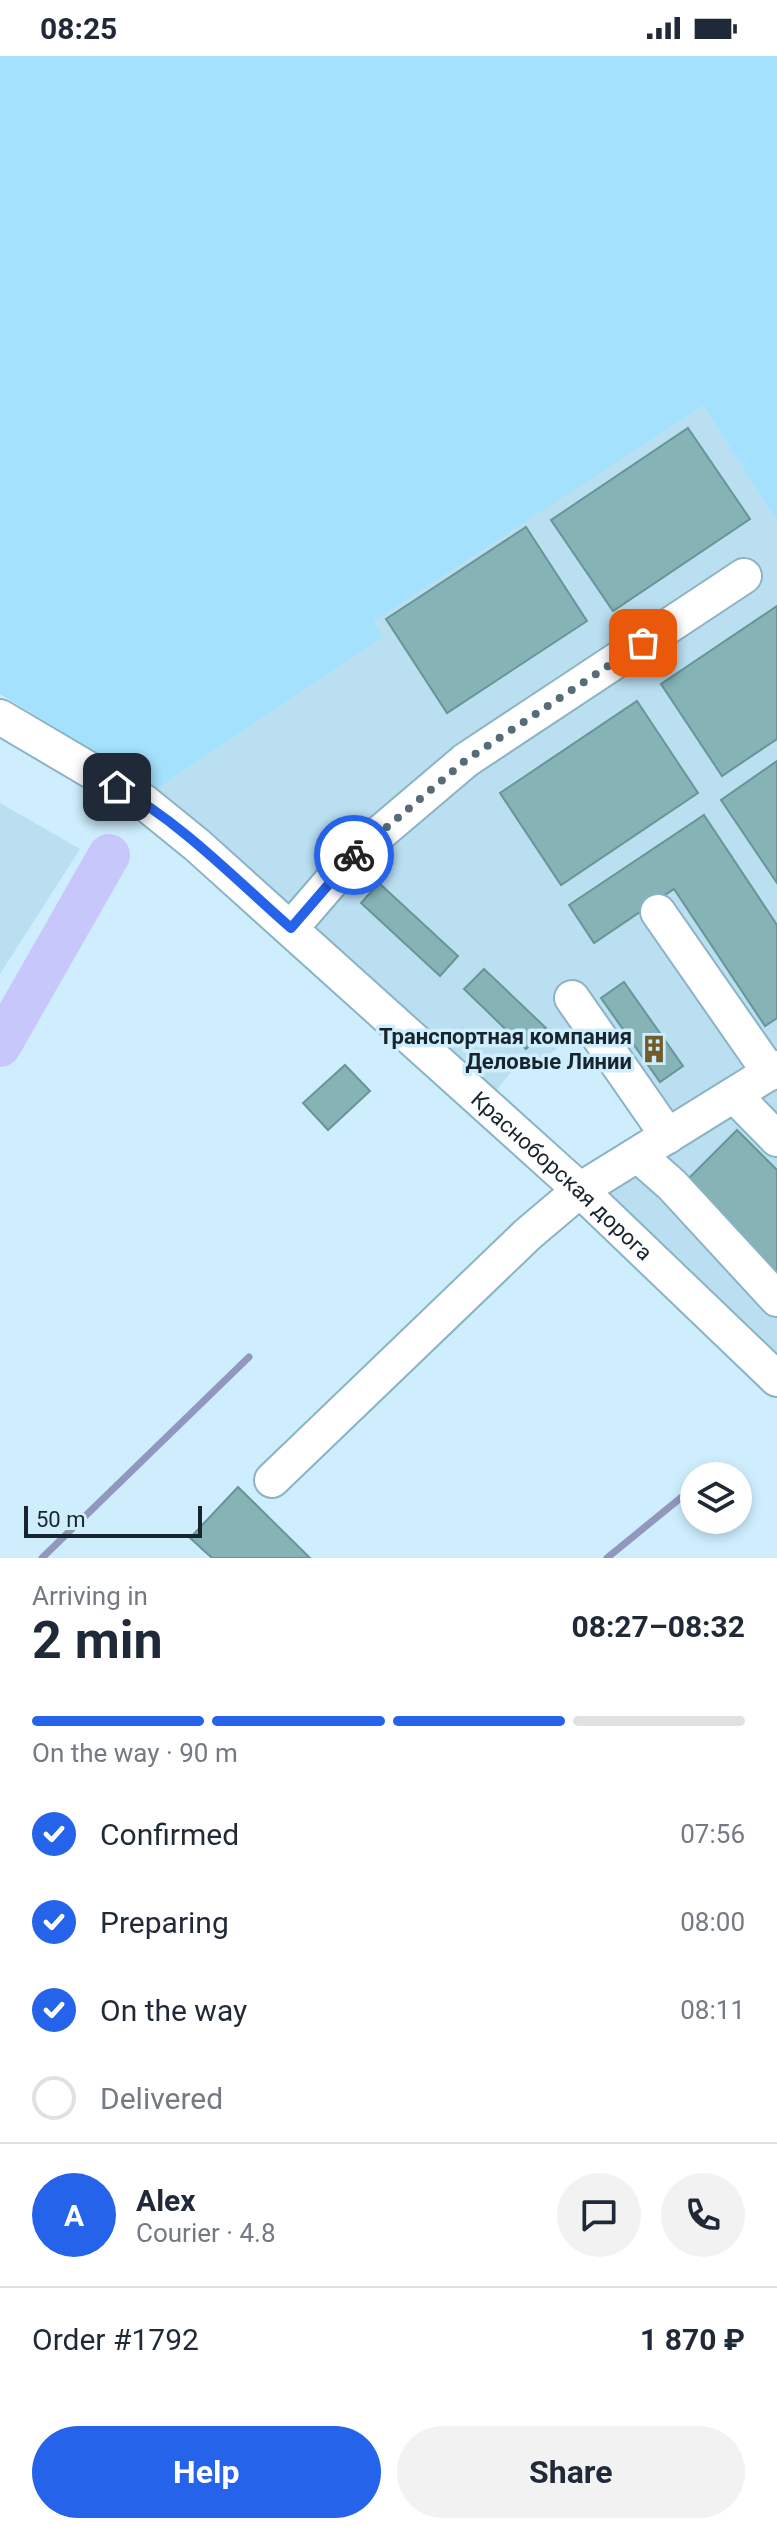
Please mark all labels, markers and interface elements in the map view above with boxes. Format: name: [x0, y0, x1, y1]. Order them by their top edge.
text: 08:25: [40, 11, 117, 46]
pin: [609, 609, 677, 677]
icon: bag: [621, 621, 665, 665]
pin: [83, 753, 151, 821]
icon: home: [95, 765, 139, 809]
courier: [314, 815, 394, 895]
icon: bike: [332, 833, 376, 877]
place label: Транспортная компания Деловые Линии: [379, 1024, 632, 1074]
building icon: Транспортная компания Деловые Линии: [639, 1034, 669, 1064]
street label: Красноборская дорога: [466, 1086, 657, 1266]
map controls: [680, 1462, 752, 1534]
button: layers: [680, 1462, 752, 1534]
scale bar: [24, 1502, 202, 1538]
text: 50 m: [36, 1507, 85, 1532]
text: Arriving in: [32, 1581, 148, 1611]
text: 08:27–08:32: [571, 1609, 745, 1644]
text: 2 min: [32, 1610, 163, 1671]
text: On the way · 90 m: [32, 1738, 238, 1768]
icon: check: [32, 1812, 76, 1856]
text: Confirmed: [100, 1817, 239, 1852]
text: 07:56: [680, 1819, 745, 1849]
icon: check: [32, 1900, 76, 1944]
text: Preparing: [100, 1905, 229, 1940]
text: 08:00: [680, 1907, 745, 1937]
icon: check: [32, 1988, 76, 2032]
text: On the way: [100, 1993, 247, 2028]
text: 08:11: [680, 1995, 745, 2025]
text: Delivered: [100, 2081, 223, 2116]
button: chat: [557, 2173, 641, 2257]
button: phone: [661, 2173, 745, 2257]
text: Alex: [136, 2183, 196, 2218]
text: A: [64, 2198, 84, 2233]
text: Courier · 4.8: [136, 2218, 276, 2248]
text: Order #1792: [32, 2322, 199, 2357]
text: 1 870 ₽: [640, 2322, 745, 2357]
button: Help: [32, 2426, 381, 2518]
button: Share: [397, 2426, 745, 2518]

